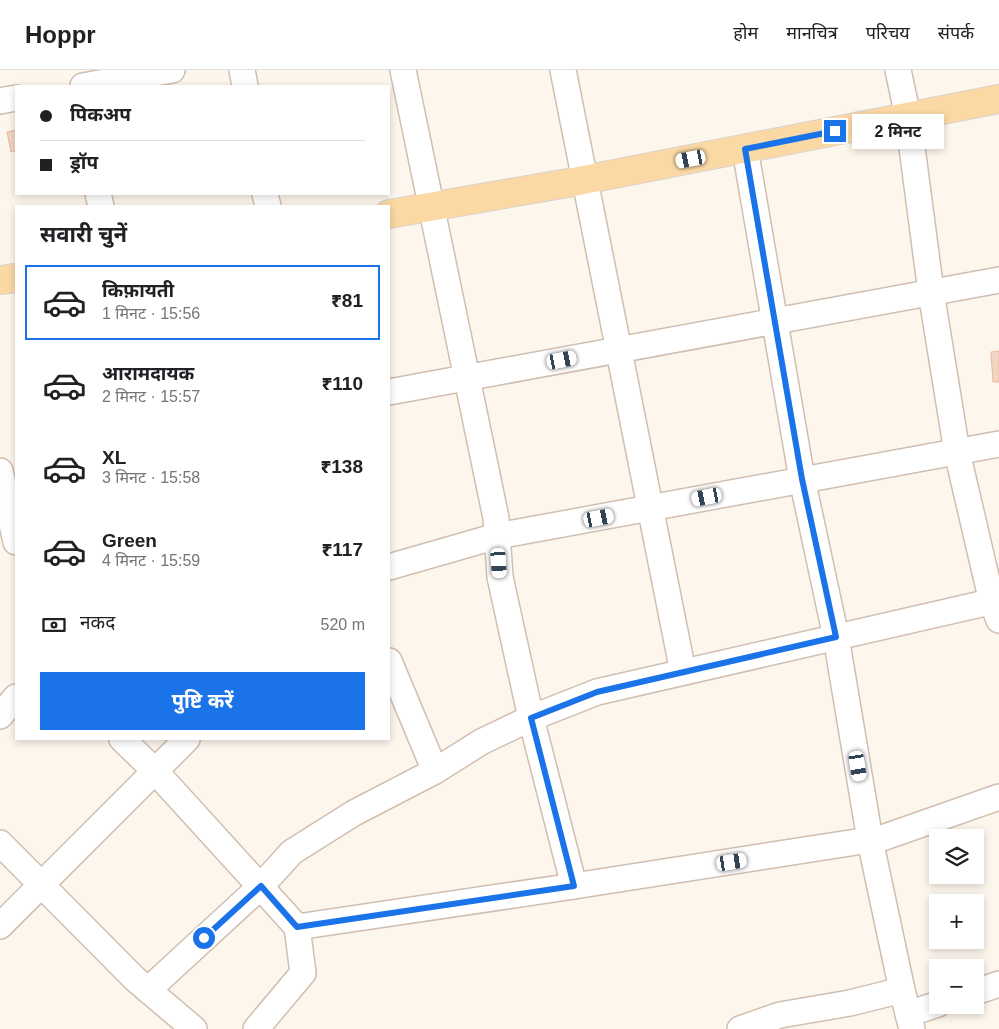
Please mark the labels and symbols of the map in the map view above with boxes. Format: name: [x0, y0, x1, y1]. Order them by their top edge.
callout: 2 मिनट: [852, 114, 945, 148]
route end: [824, 120, 846, 142]
car: [674, 149, 707, 169]
car: [545, 350, 578, 370]
car: [690, 487, 723, 507]
car: [582, 508, 615, 528]
car: [490, 548, 507, 578]
car: [848, 750, 867, 782]
car: [716, 852, 747, 872]
route start: [193, 927, 215, 949]

